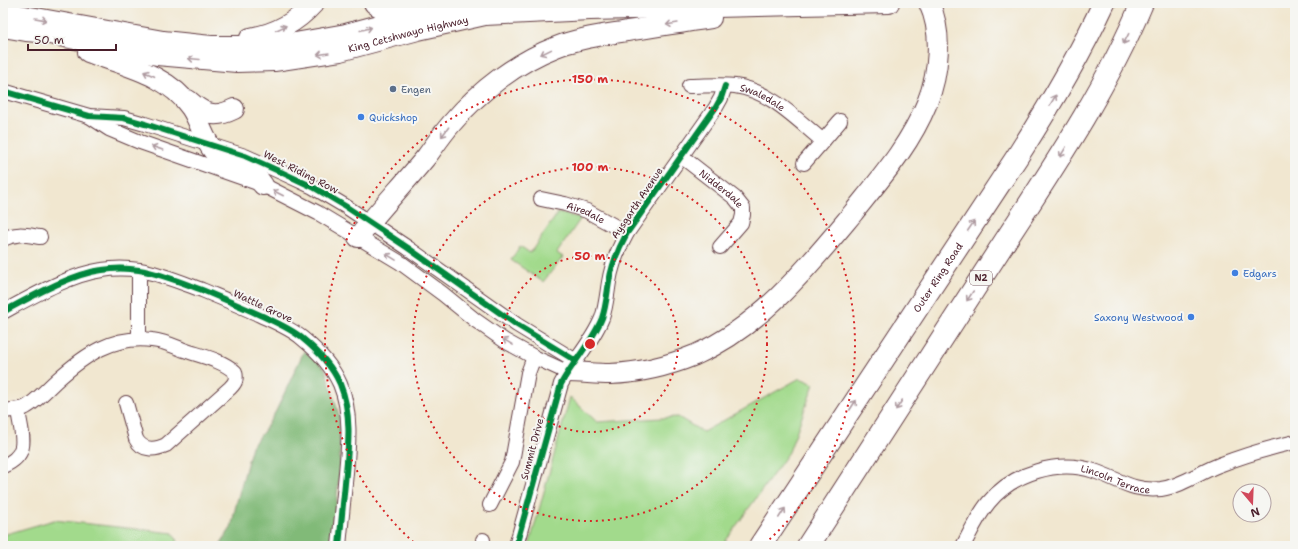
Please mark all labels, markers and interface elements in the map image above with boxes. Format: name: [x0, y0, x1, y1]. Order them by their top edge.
street label: King Cetshwayo Highway: [347, 12, 470, 55]
one-way arrow: [34, 15, 47, 23]
one-way arrow: [666, 20, 679, 28]
one-way arrow: [275, 24, 287, 31]
one-way arrow: [360, 25, 373, 32]
scale bar: [28, 26, 116, 52]
text: 50 m: [34, 32, 64, 48]
one-way arrow: [1122, 32, 1130, 44]
one-way arrow: [540, 49, 552, 56]
one-way arrow: [317, 50, 330, 58]
one-way arrow: [188, 55, 201, 62]
one-way arrow: [144, 70, 156, 78]
text: 150 m: [572, 71, 608, 87]
street label: Swaledale: [739, 81, 788, 114]
place label: Engen: [401, 83, 431, 96]
marker: Engen: [388, 84, 398, 94]
one-way arrow: [1049, 94, 1057, 106]
place label: Quickshop: [369, 111, 418, 124]
marker: Quickshop: [356, 112, 366, 122]
one-way arrow: [441, 127, 449, 138]
one-way arrow: [151, 143, 163, 151]
one-way arrow: [1058, 146, 1066, 158]
street label: West Riding Row: [261, 147, 341, 197]
text: 100 m: [572, 159, 609, 175]
street label: Aysgarth Avenue: [608, 165, 666, 241]
street label: Nidderdale: [697, 166, 747, 211]
one-way arrow: [273, 189, 285, 196]
street label: Airedale: [565, 198, 608, 226]
one-way arrow: [967, 221, 975, 232]
street label: Outer Ring Road: [910, 239, 966, 315]
text: 50 m: [575, 248, 606, 264]
one-way arrow: [385, 253, 397, 261]
place label: Edgars: [1243, 267, 1277, 280]
marker: Edgars: [1230, 268, 1240, 278]
road number: N2: [970, 271, 992, 285]
street label: Wattle Grove: [231, 287, 295, 326]
one-way arrow: [965, 290, 973, 302]
place label: Saxony Westwood: [1094, 311, 1184, 324]
marker: Saxony Westwood: [1186, 312, 1196, 322]
centre of rings: [583, 337, 597, 351]
one-way arrow: [503, 338, 514, 346]
one-way arrow: [849, 400, 857, 411]
one-way arrow: [895, 400, 903, 411]
street label: Summit Drive: [518, 416, 547, 481]
street label: Lincoln Terrace: [1080, 461, 1151, 496]
north arrow: [1232, 483, 1272, 523]
text: N: [1248, 503, 1262, 521]
one-way arrow: [778, 508, 786, 519]

